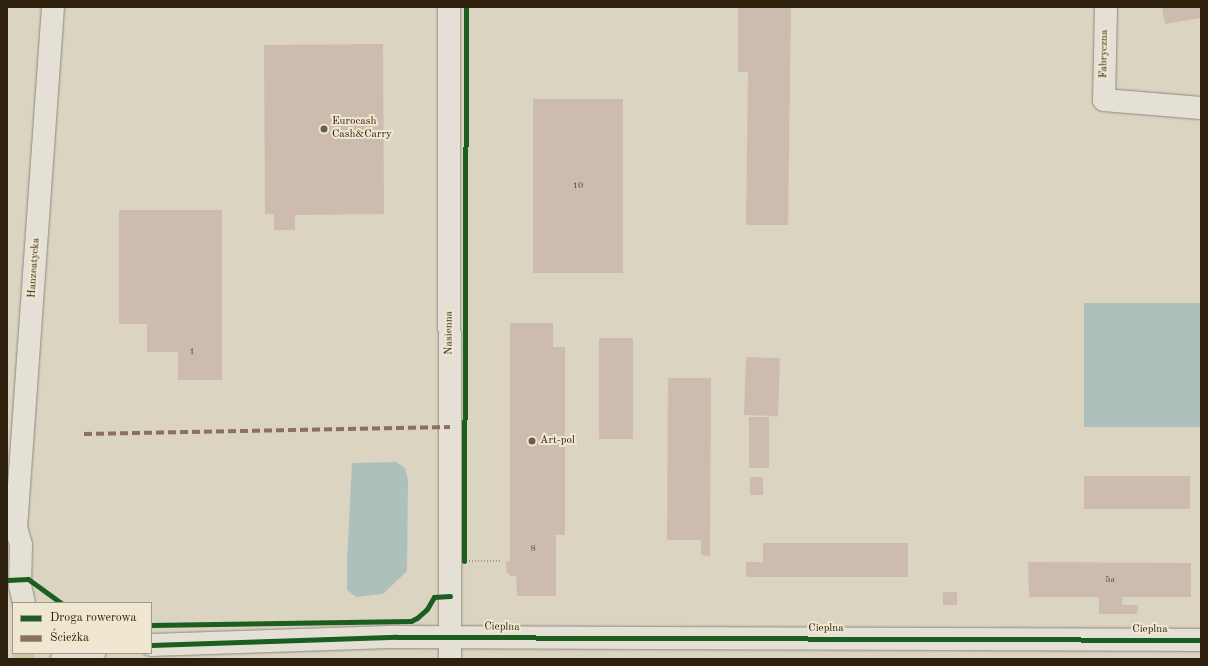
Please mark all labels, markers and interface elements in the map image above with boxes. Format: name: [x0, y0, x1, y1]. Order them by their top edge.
street label: Fabryczna: [1098, 30, 1112, 78]
place label: Eurocash Cash&Carry: [332, 116, 392, 142]
marker: Eurocash Cash&Carry: [319, 124, 329, 134]
house number: 10: [573, 181, 583, 191]
street label: Hanzeatycka: [26, 237, 44, 299]
street label: Nasienna: [443, 311, 457, 355]
house number: 1: [189, 347, 195, 357]
place label: Art-pol: [540, 434, 575, 448]
marker: Art-pol: [527, 436, 537, 446]
house number: 8: [530, 544, 536, 554]
house number: 5a: [1105, 575, 1115, 585]
legend: [12, 602, 152, 654]
text: Droga rowerowa: [50, 612, 136, 624]
street label: Cieplna: [484, 621, 520, 635]
street label: Cieplna: [808, 622, 844, 636]
street label: Cieplna: [1132, 623, 1168, 637]
text: Ścieżka: [50, 632, 89, 644]

